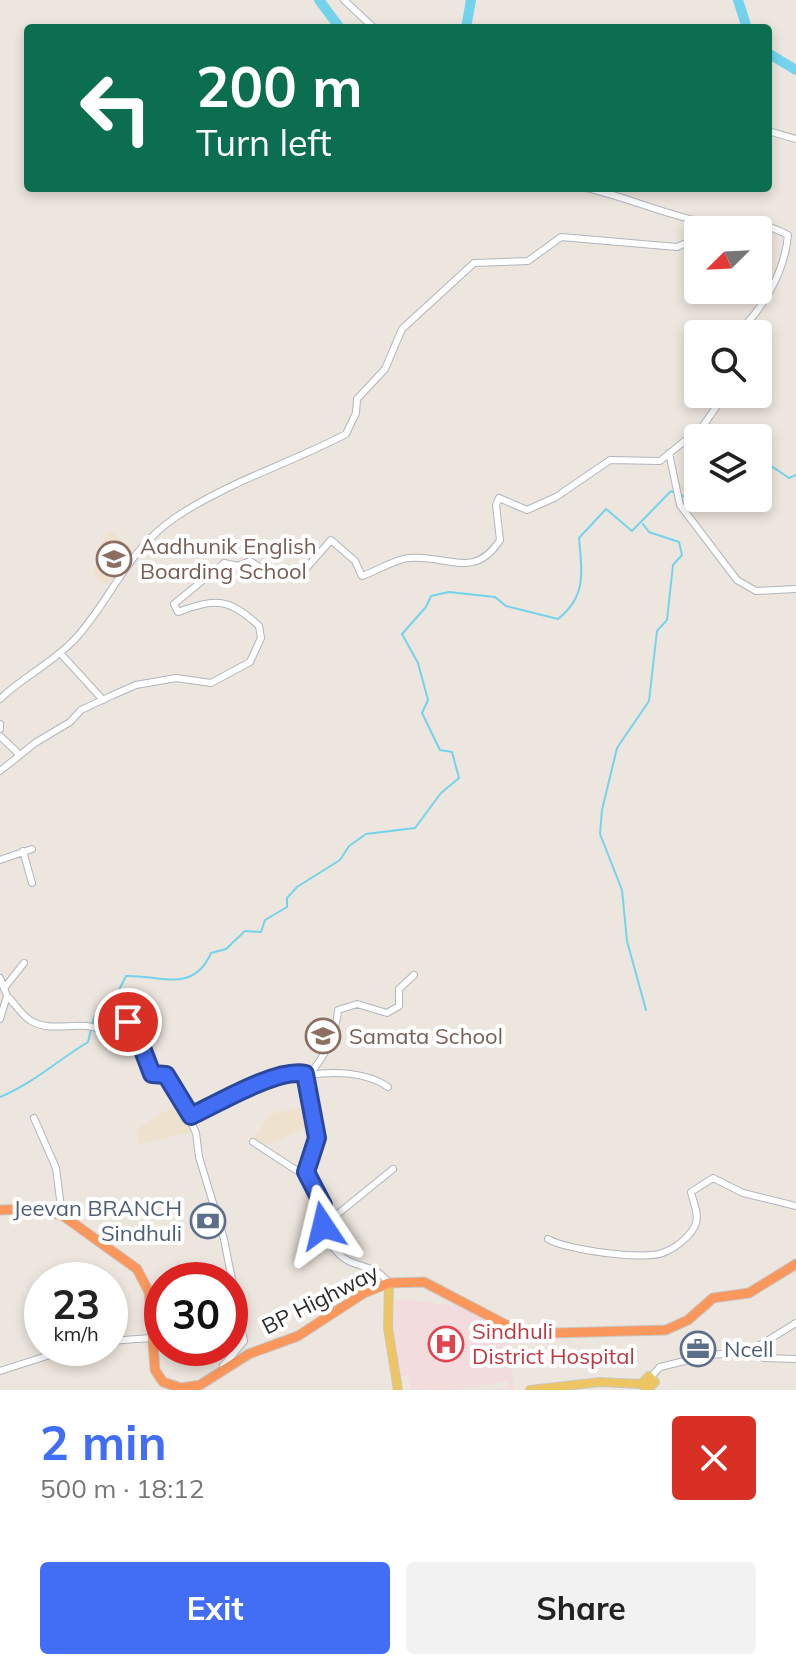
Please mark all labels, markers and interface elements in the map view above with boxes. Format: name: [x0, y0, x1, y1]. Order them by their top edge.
text: 200 m: [196, 51, 363, 121]
icon: left: [64, 56, 168, 160]
text: Turn left: [196, 120, 332, 165]
north arrow: [684, 216, 772, 304]
map controls: [684, 216, 772, 512]
button: search: [684, 320, 772, 408]
button: layers: [684, 424, 772, 512]
place label: Aadhunik English Boarding School: [140, 532, 317, 585]
school or university icon: Aadhunik English Boarding School: [95, 540, 133, 578]
pin: [94, 988, 162, 1056]
icon: arrive: [106, 1000, 150, 1044]
school or university icon: Samata School: [304, 1017, 342, 1055]
place label: Samata School: [349, 1022, 503, 1050]
position arrow: [281, 1184, 365, 1268]
place label: Jeevan BRANCH Sindhuli: [13, 1194, 182, 1247]
bank icon: Jeevan BRANCH Sindhuli: [189, 1202, 227, 1240]
street label: BP Highway: [257, 1258, 383, 1340]
speed limit sign: 30: [144, 1262, 248, 1366]
text: 23: [52, 1279, 100, 1329]
place label: Sindhuli District Hospital: [472, 1317, 635, 1370]
text: km/h: [53, 1321, 99, 1346]
hospital icon: Sindhuli District Hospital: [427, 1325, 465, 1363]
office icon: Ncell: [679, 1330, 717, 1368]
place label: Ncell: [724, 1335, 774, 1363]
text: 2 min: [40, 1412, 167, 1472]
button: close: [672, 1416, 756, 1500]
text: 500 m · 18:12: [40, 1472, 204, 1505]
button: Exit: [40, 1562, 390, 1654]
button: Share: [406, 1562, 756, 1654]

